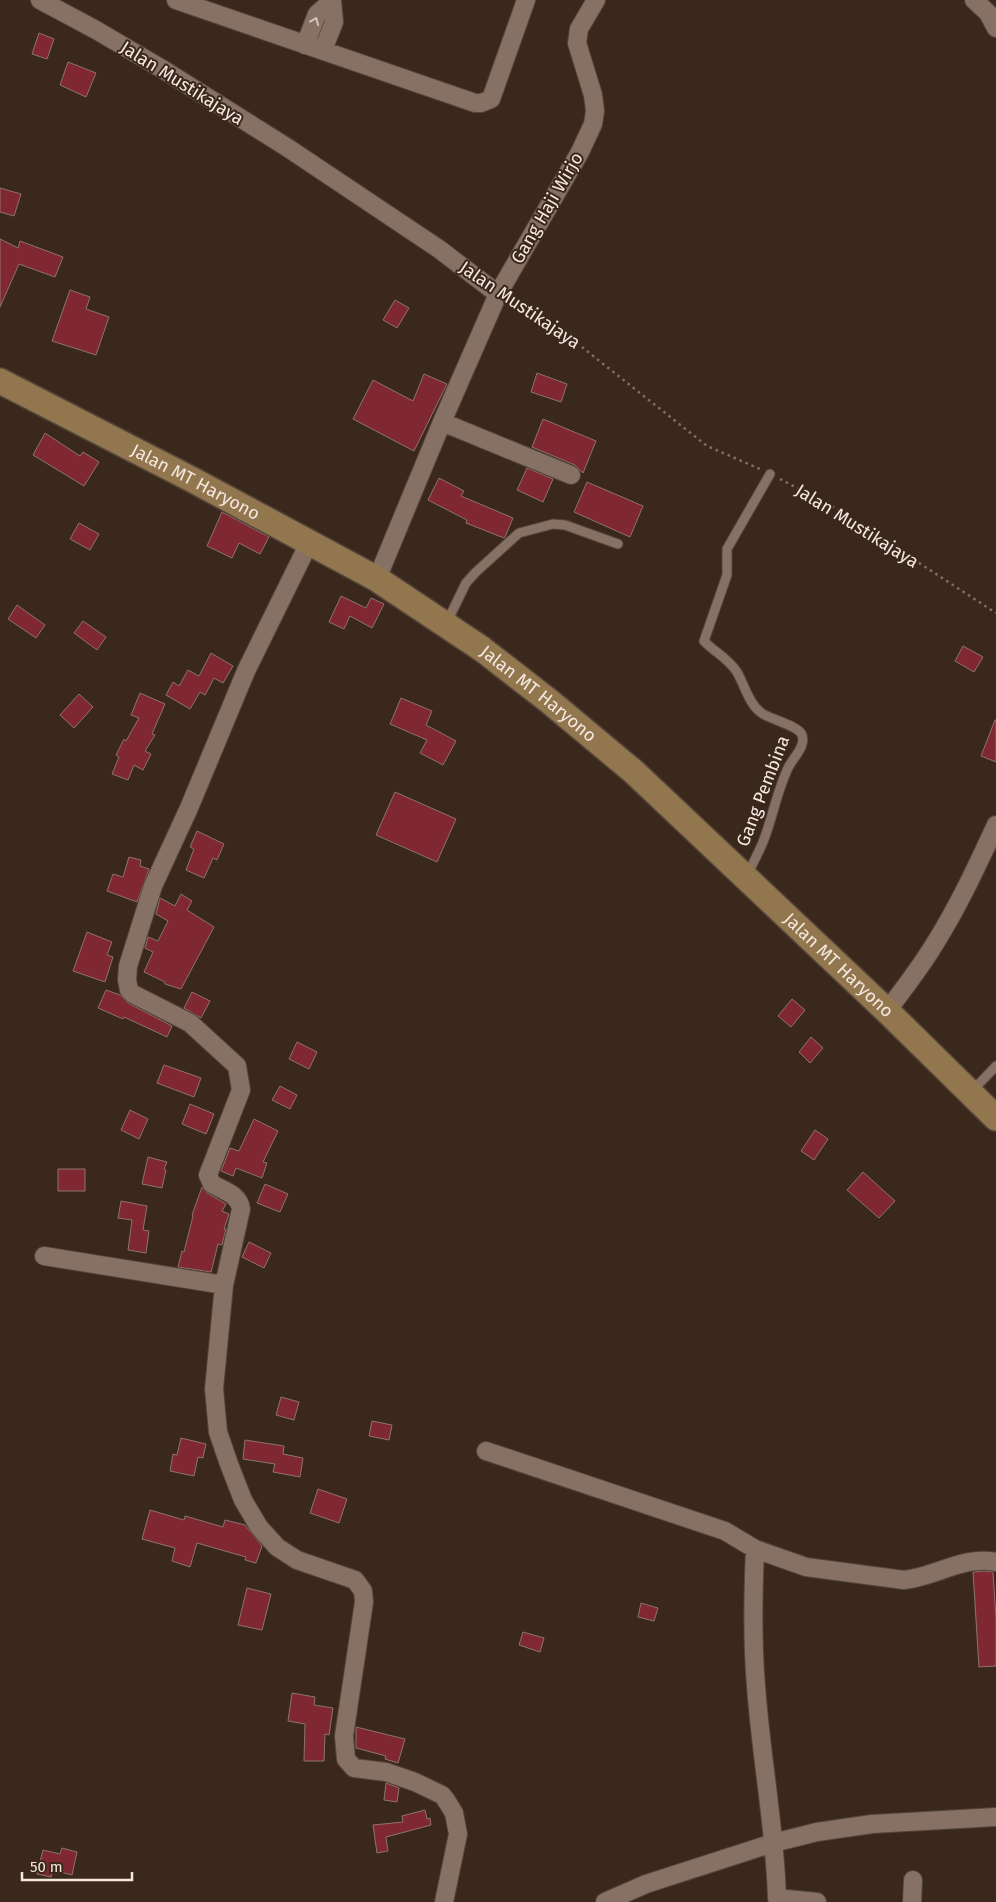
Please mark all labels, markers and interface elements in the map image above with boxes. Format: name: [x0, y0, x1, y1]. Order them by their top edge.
one-way arrow: [308, 17, 319, 26]
street label: Jalan Mustikajaya: [116, 36, 248, 130]
street label: Gang Haji Wirjo: [506, 148, 588, 268]
street label: Jalan Mustikajaya: [455, 256, 585, 354]
street label: Jalan MT Haryono: [127, 439, 264, 525]
street label: Jalan Mustikajaya: [791, 479, 923, 573]
street label: Jalan MT Haryono: [476, 641, 601, 747]
street label: Gang Pembina: [732, 732, 794, 850]
street label: Jalan MT Haryono: [779, 908, 898, 1022]
scale bar: [22, 1850, 132, 1882]
text: 50 m: [30, 1858, 63, 1876]

